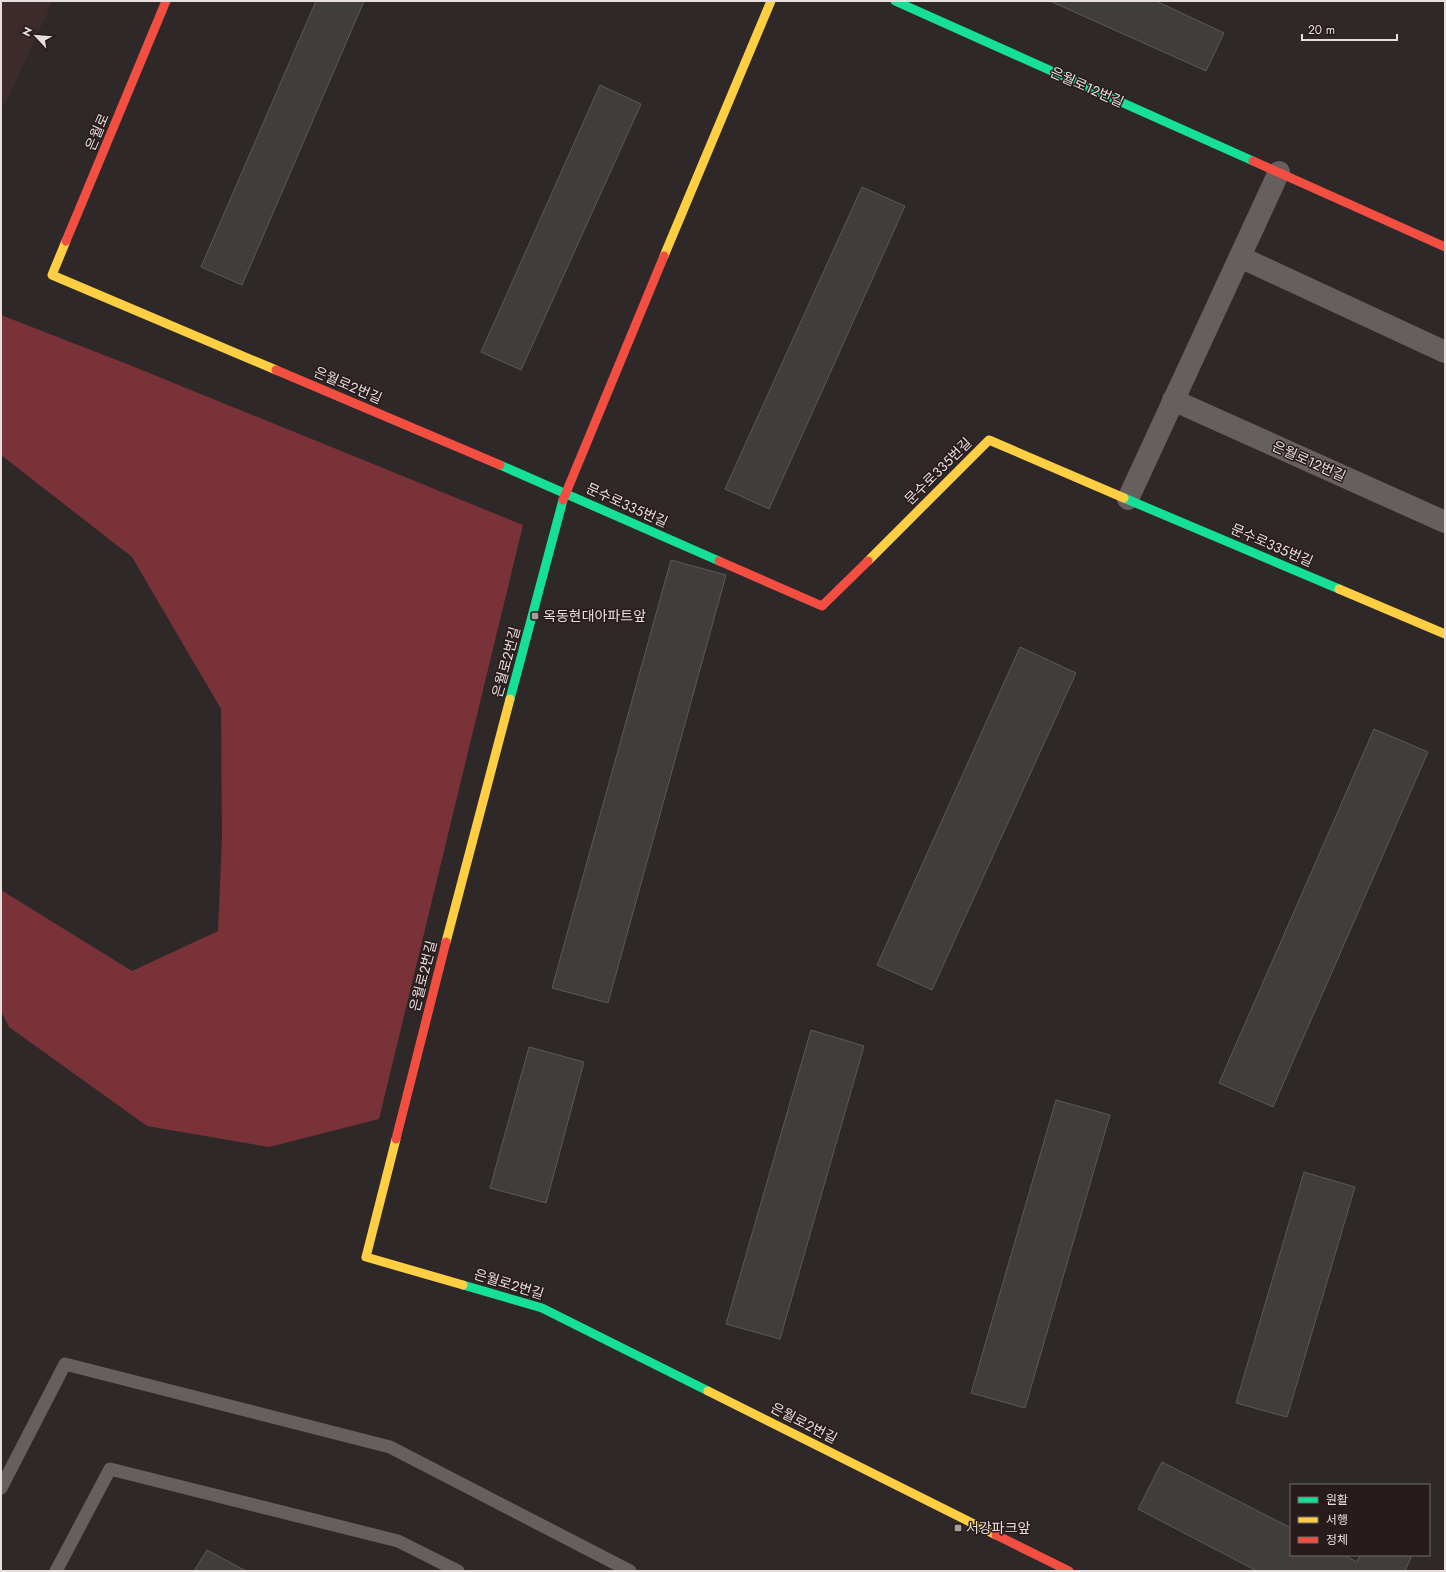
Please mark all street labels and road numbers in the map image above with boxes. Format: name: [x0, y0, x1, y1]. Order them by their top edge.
street label: 은월로12번길: [1047, 62, 1127, 112]
street label: 은월로: [80, 110, 114, 154]
street label: 은월로2번길: [311, 362, 385, 408]
street label: 문수로335번길: [900, 433, 976, 509]
street label: 은월로12번길: [1269, 436, 1349, 486]
street label: 문수로335번길: [583, 478, 671, 532]
street label: 문수로335번길: [1228, 519, 1316, 571]
street label: 은월로2번길: [487, 624, 525, 700]
street label: 은월로2번길: [405, 938, 441, 1014]
street label: 은월로2번길: [471, 1264, 547, 1304]
street label: 은월로2번길: [767, 1398, 841, 1448]

